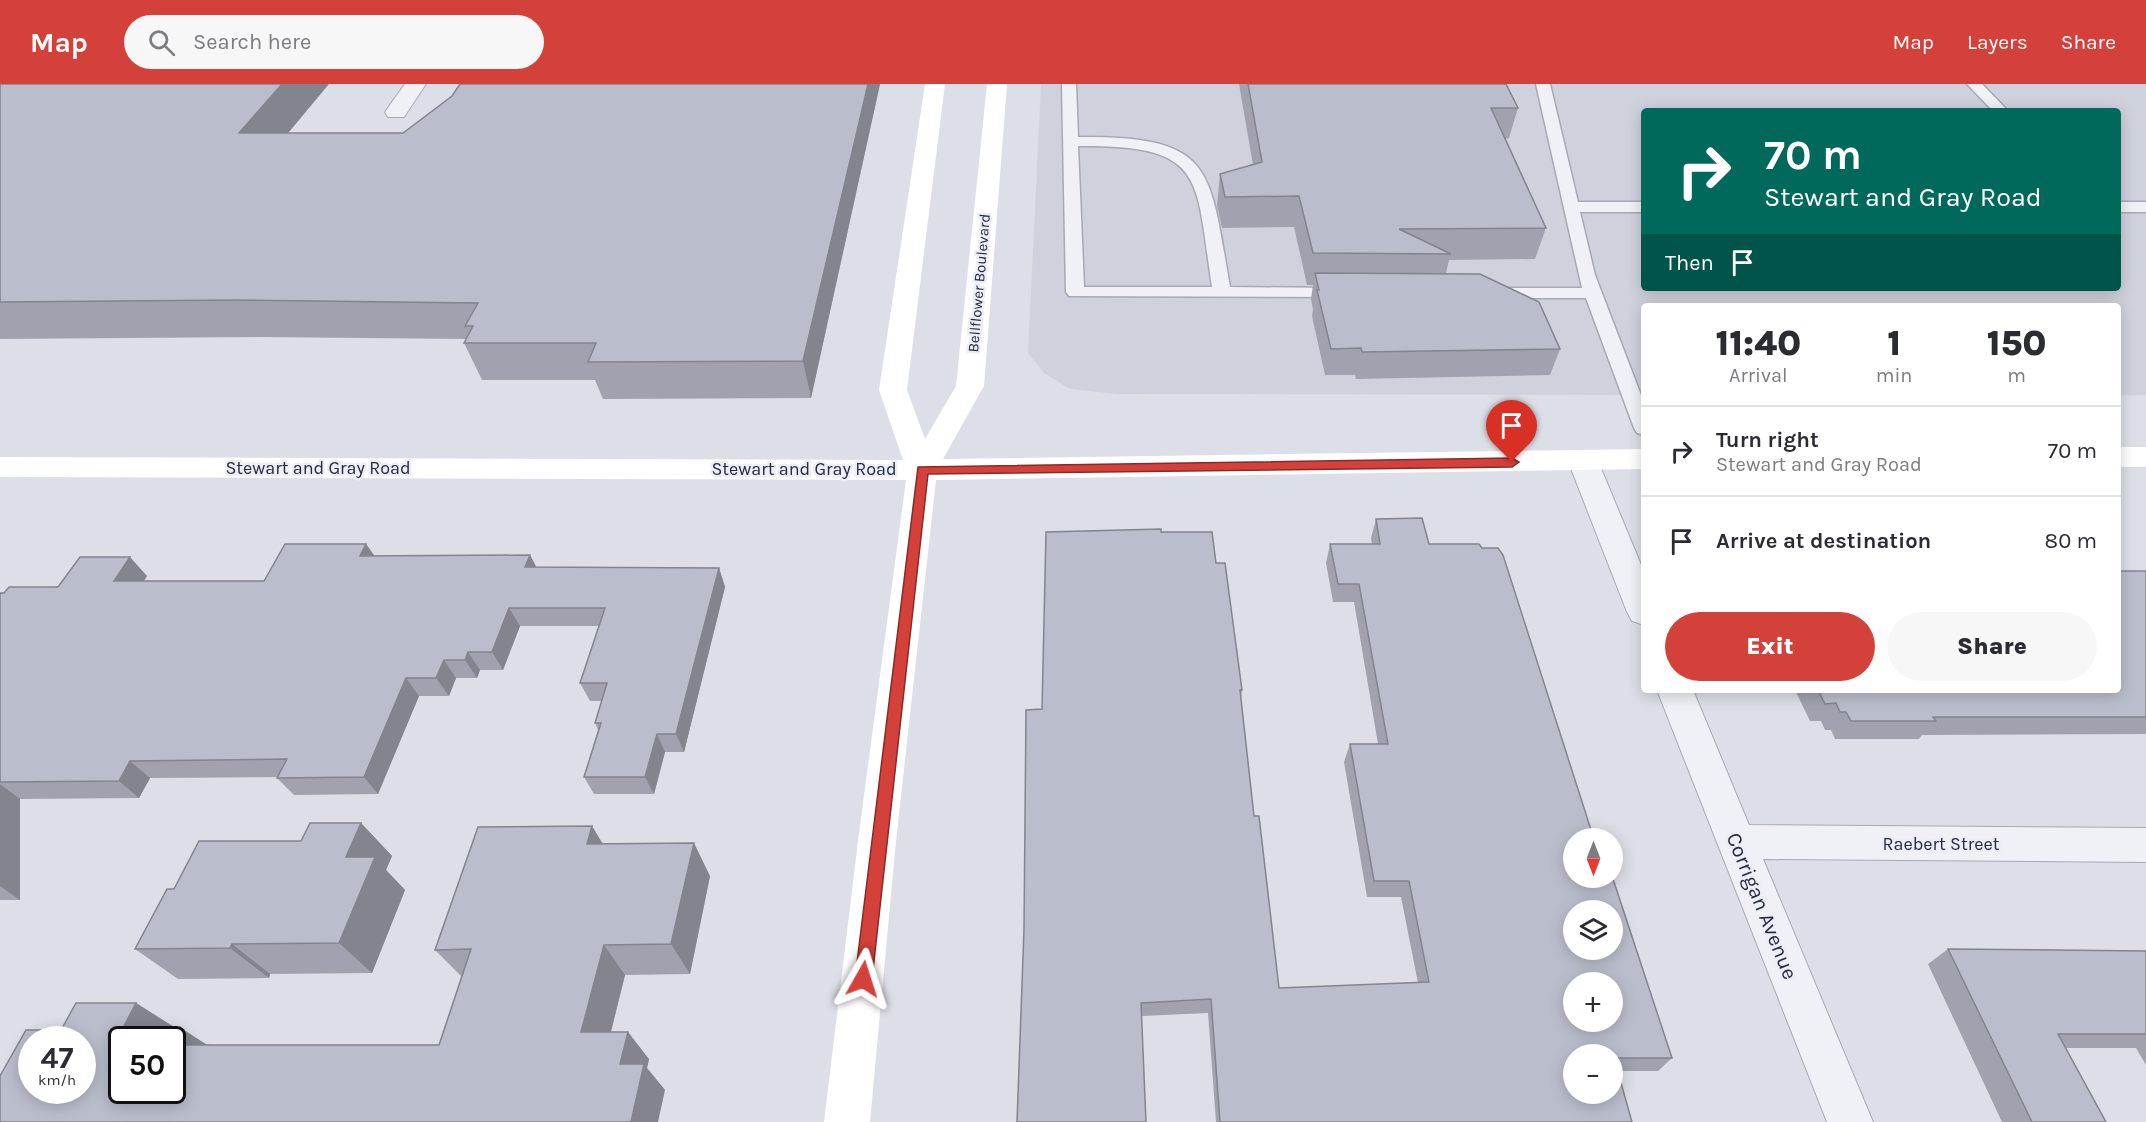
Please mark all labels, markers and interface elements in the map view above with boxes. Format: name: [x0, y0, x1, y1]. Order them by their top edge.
search box: [124, 15, 544, 69]
text: Map: [30, 26, 88, 59]
icon: search: [145, 26, 178, 59]
text: Search here: [193, 29, 311, 55]
text: Map: [1892, 30, 1934, 54]
text: Layers: [1967, 30, 2028, 54]
text: Share: [2061, 30, 2116, 54]
text: 70 m: [1764, 130, 1862, 180]
icon: right: [1665, 132, 1743, 210]
text: Stewart and Gray Road: [1764, 181, 2042, 213]
street label: Bellflower Boulevard: [964, 213, 994, 353]
icon: arrive: [1726, 246, 1759, 279]
text: Then: [1665, 250, 1714, 276]
text: 11:40: [1715, 322, 1801, 364]
text: 1: [1887, 322, 1901, 364]
text: 150: [1987, 322, 2047, 364]
text: Arrival: [1729, 364, 1788, 387]
text: min: [1876, 364, 1912, 387]
text: m: [2007, 364, 2026, 387]
pin: [1486, 400, 1537, 462]
icon: arrive: [1495, 409, 1528, 442]
text: Turn right: [1716, 427, 1819, 453]
icon: right: [1665, 435, 1698, 468]
text: 70 m: [2048, 438, 2097, 464]
text: Stewart and Gray Road: [1716, 453, 1922, 476]
street label: Stewart and Gray Road: [225, 457, 411, 479]
street label: Stewart and Gray Road: [711, 458, 897, 480]
icon: arrive: [1665, 525, 1698, 558]
text: Arrive at destination: [1716, 528, 1931, 554]
text: 80 m: [2045, 528, 2097, 554]
button: Exit: [1665, 612, 1875, 681]
button: Share: [1887, 612, 2097, 681]
north arrow: [1563, 828, 1623, 888]
map controls: [1563, 828, 1623, 1104]
street label: Corrigan Avenue: [1722, 829, 1802, 983]
street label: Raebert Street: [1882, 833, 2000, 855]
button: layers: [1563, 900, 1623, 960]
position arrow: [831, 947, 895, 1011]
button: +: [1563, 972, 1623, 1032]
speed limit sign: 50: [108, 1026, 186, 1104]
text: 47: [41, 1040, 73, 1076]
button: −: [1563, 1044, 1623, 1104]
text: km/h: [38, 1071, 76, 1089]

